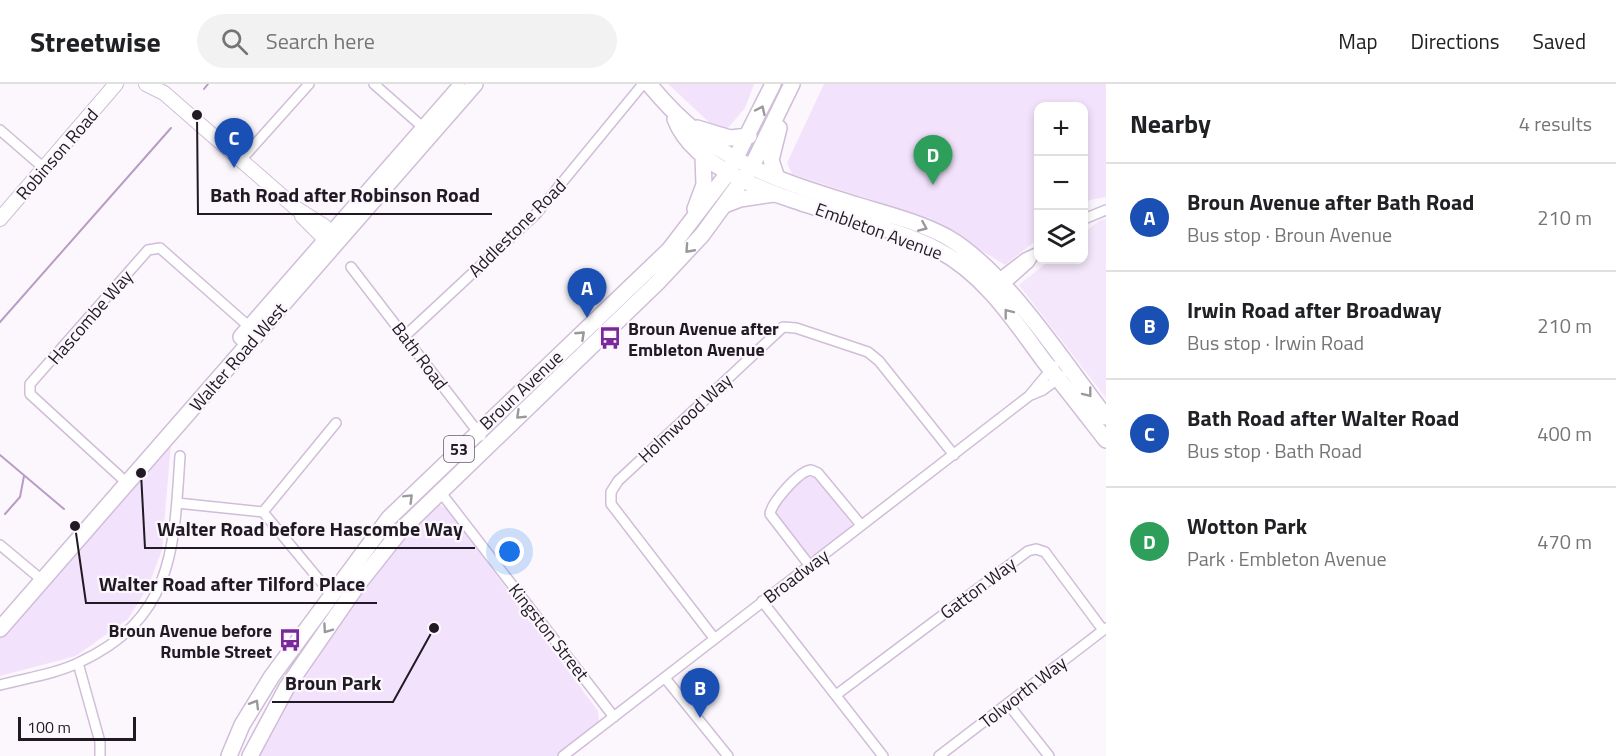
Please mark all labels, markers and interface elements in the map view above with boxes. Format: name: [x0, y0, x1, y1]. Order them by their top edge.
search box: [197, 14, 617, 68]
text: Streetwise: [30, 20, 161, 63]
text: Search here: [266, 24, 375, 58]
icon: search: [218, 25, 251, 58]
text: Map: [1338, 25, 1378, 57]
text: Directions: [1411, 25, 1500, 57]
text: Saved: [1533, 25, 1586, 57]
street label: Robinson Road: [9, 102, 105, 206]
map controls: [1034, 102, 1088, 264]
button: +: [1034, 102, 1088, 156]
text: Nearby: [1130, 104, 1211, 143]
one-way arrow: [753, 105, 765, 116]
text: 4 results: [1519, 108, 1592, 139]
pin: C: [214, 118, 254, 168]
pin: D: [914, 135, 952, 185]
button: −: [1034, 156, 1088, 210]
street label: Addlestone Road: [462, 173, 572, 283]
callout: Bath Road after Robinson Road: [198, 176, 492, 214]
text: Bath Road after Robinson Road: [210, 179, 480, 210]
text: Broun Avenue after Bath Road: [1187, 185, 1474, 219]
street label: Embleton Avenue: [812, 195, 946, 267]
text: A: [1143, 202, 1156, 233]
text: 210 m: [1537, 202, 1592, 233]
button: layers: [1034, 210, 1088, 264]
text: Bus stop · Broun Avenue: [1187, 219, 1392, 250]
one-way arrow: [917, 220, 928, 232]
one-way arrow: [685, 242, 696, 253]
street label: Hascombe Way: [41, 264, 139, 370]
pin: A: [568, 268, 606, 318]
text: Irwin Road after Broadway: [1187, 293, 1442, 327]
street label: Walter Road West: [183, 296, 293, 417]
one-way arrow: [1004, 309, 1015, 320]
text: B: [1143, 310, 1156, 341]
text: 210 m: [1537, 310, 1592, 341]
place label: Broun Avenue after Embleton Avenue: [628, 315, 779, 363]
street label: Bath Road: [385, 316, 455, 396]
bus stop icon: Broun Avenue after Embleton Avenue: [597, 325, 623, 351]
text: Bus stop · Irwin Road: [1187, 327, 1364, 358]
one-way arrow: [574, 331, 585, 342]
street label: Broun Avenue: [473, 344, 569, 436]
street label: Holmwood Way: [632, 367, 738, 469]
one-way arrow: [1080, 387, 1091, 398]
text: Bath Road after Walter Road: [1187, 401, 1459, 435]
one-way arrow: [517, 408, 527, 419]
text: C: [1144, 418, 1155, 449]
text: 400 m: [1537, 418, 1592, 449]
text: Bus stop · Bath Road: [1187, 435, 1362, 466]
road number: 53: [444, 436, 474, 462]
one-way arrow: [402, 494, 413, 504]
text: Wotton Park: [1187, 509, 1307, 543]
callout: Walter Road before Hascombe Way: [145, 510, 475, 548]
text: Walter Road before Hascombe Way: [157, 513, 463, 544]
text: D: [1143, 526, 1156, 557]
text: 470 m: [1537, 526, 1592, 557]
your location: [495, 537, 524, 566]
street label: Broadway: [757, 542, 835, 610]
text: Park · Embleton Avenue: [1187, 543, 1387, 574]
street label: Gatton Way: [934, 550, 1022, 626]
callout: Walter Road after Tilford Place: [86, 565, 377, 603]
text: Walter Road after Tilford Place: [99, 568, 365, 599]
street label: Kingston Street: [502, 577, 596, 687]
place label: Broun Avenue before Rumble Street: [108, 617, 272, 665]
one-way arrow: [323, 622, 334, 633]
bus stop icon: Broun Avenue before Rumble Street: [277, 627, 303, 653]
street label: Tolworth Way: [974, 649, 1073, 735]
callout: Broun Park: [272, 664, 393, 702]
text: Broun Park: [285, 667, 382, 698]
pin: B: [680, 668, 720, 718]
one-way arrow: [248, 700, 259, 710]
scale bar: [18, 714, 136, 742]
text: 100 m: [27, 715, 71, 739]

